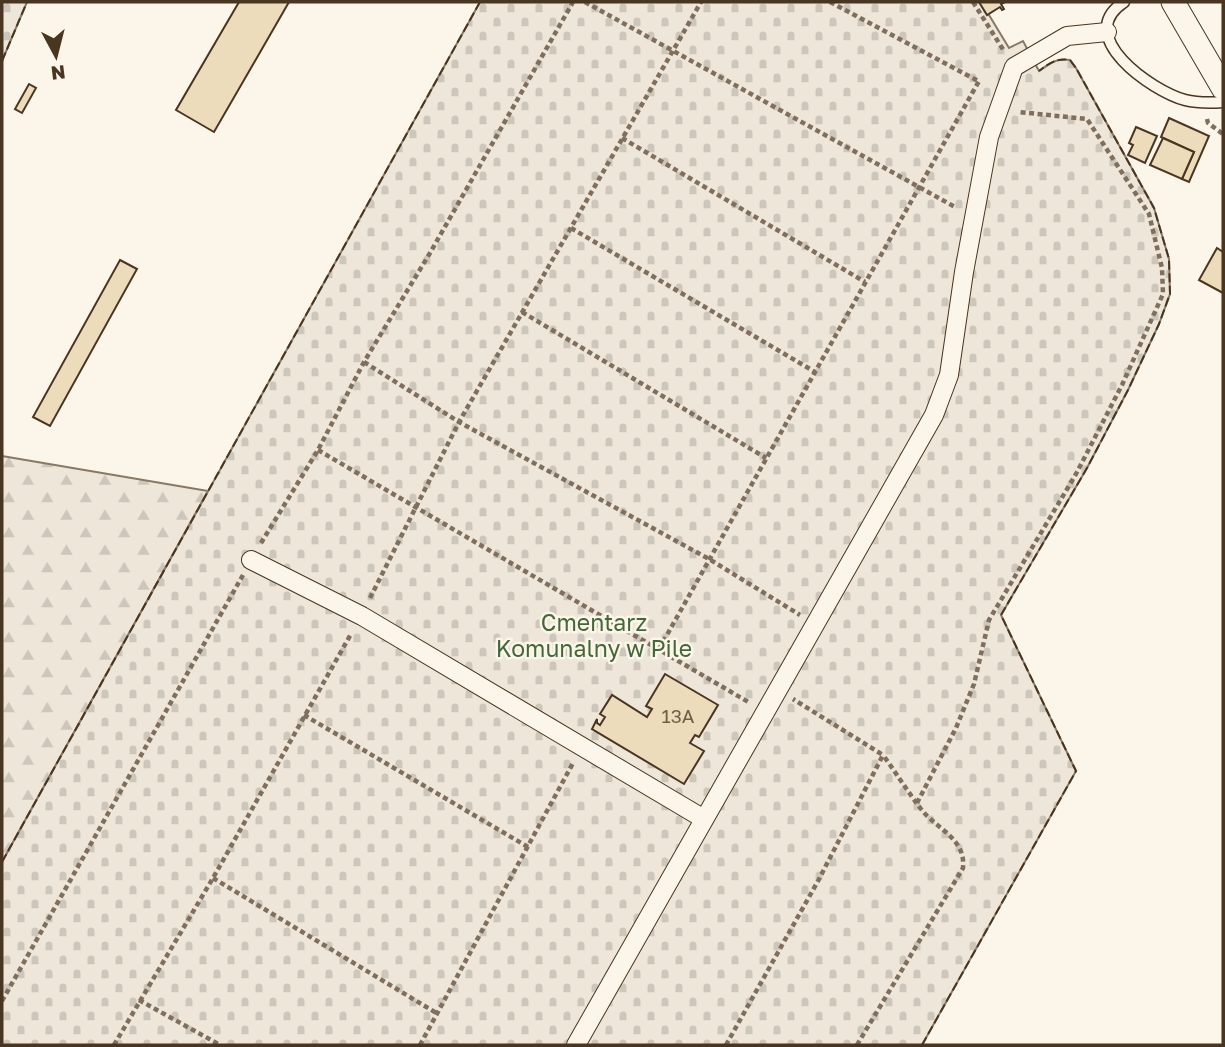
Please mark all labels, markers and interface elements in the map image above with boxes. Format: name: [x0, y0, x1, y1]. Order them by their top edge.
north arrow: [21, 21, 91, 91]
text: N: [50, 61, 67, 86]
park label: Cmentarz Komunalny w Pile: [496, 608, 692, 662]
house number: 13A: [661, 704, 695, 727]

